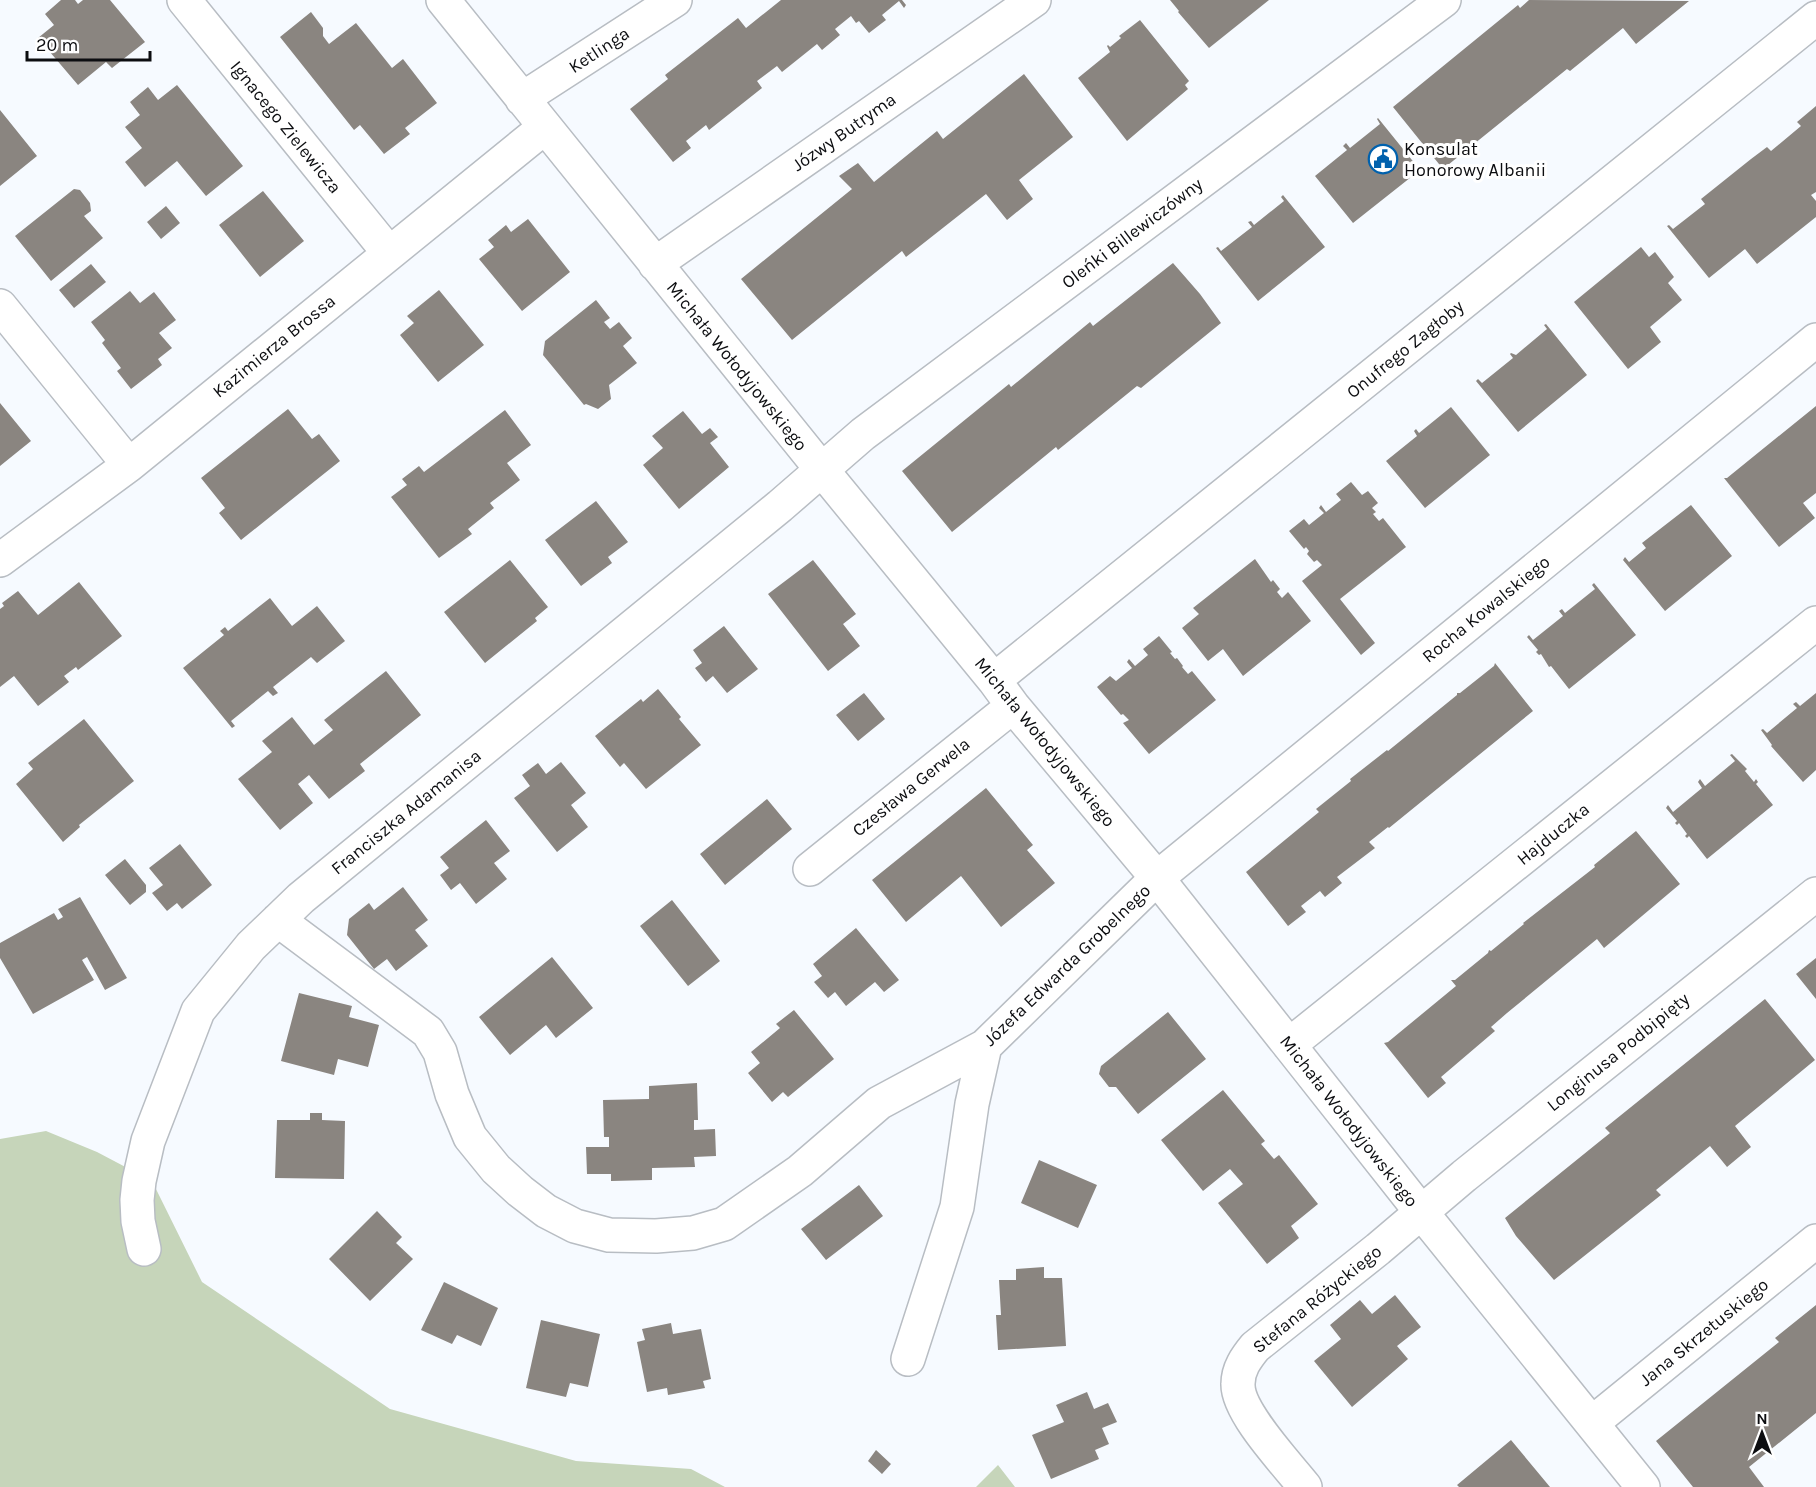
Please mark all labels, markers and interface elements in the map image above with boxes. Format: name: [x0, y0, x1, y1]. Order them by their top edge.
street label: Ketlinga: [564, 22, 634, 78]
scale bar: [27, 24, 150, 62]
text: 20 m: [36, 34, 78, 56]
street label: Ignacego Zielewicza: [226, 56, 346, 198]
street label: Józwy Butryma: [788, 88, 900, 176]
place label: Konsulat Honorowy Albanii: [1404, 138, 1546, 181]
public building icon: Konsulat Honorowy Albanii: [1367, 143, 1399, 175]
street label: Oleńki Billewiczówny: [1057, 172, 1207, 293]
street label: Michała Wołodyjowskiego: [662, 277, 812, 455]
street label: Kazimierza Brossa: [208, 290, 340, 402]
street label: Onufrego Zagłoby: [1342, 295, 1468, 403]
street label: Rocha Kowalskiego: [1418, 551, 1554, 667]
street label: Michała Wołodyjowskiego: [970, 653, 1120, 831]
street label: Czesława Gerwela: [848, 733, 974, 841]
street label: Franciszka Adamanisa: [326, 745, 486, 879]
street label: Hajduczka: [1512, 798, 1594, 870]
street label: Józefa Edwarda Grobelnego: [979, 880, 1155, 1050]
street label: Longinusa Podbipięty: [1542, 987, 1694, 1116]
street label: Michała Wołodyjowskiego: [1275, 1031, 1423, 1211]
street label: Stefana Różyckiego: [1248, 1240, 1386, 1358]
street label: Jana Skrzetuskiego: [1635, 1273, 1773, 1391]
north arrow: [1732, 1403, 1792, 1463]
text: N: [1756, 1409, 1768, 1428]

